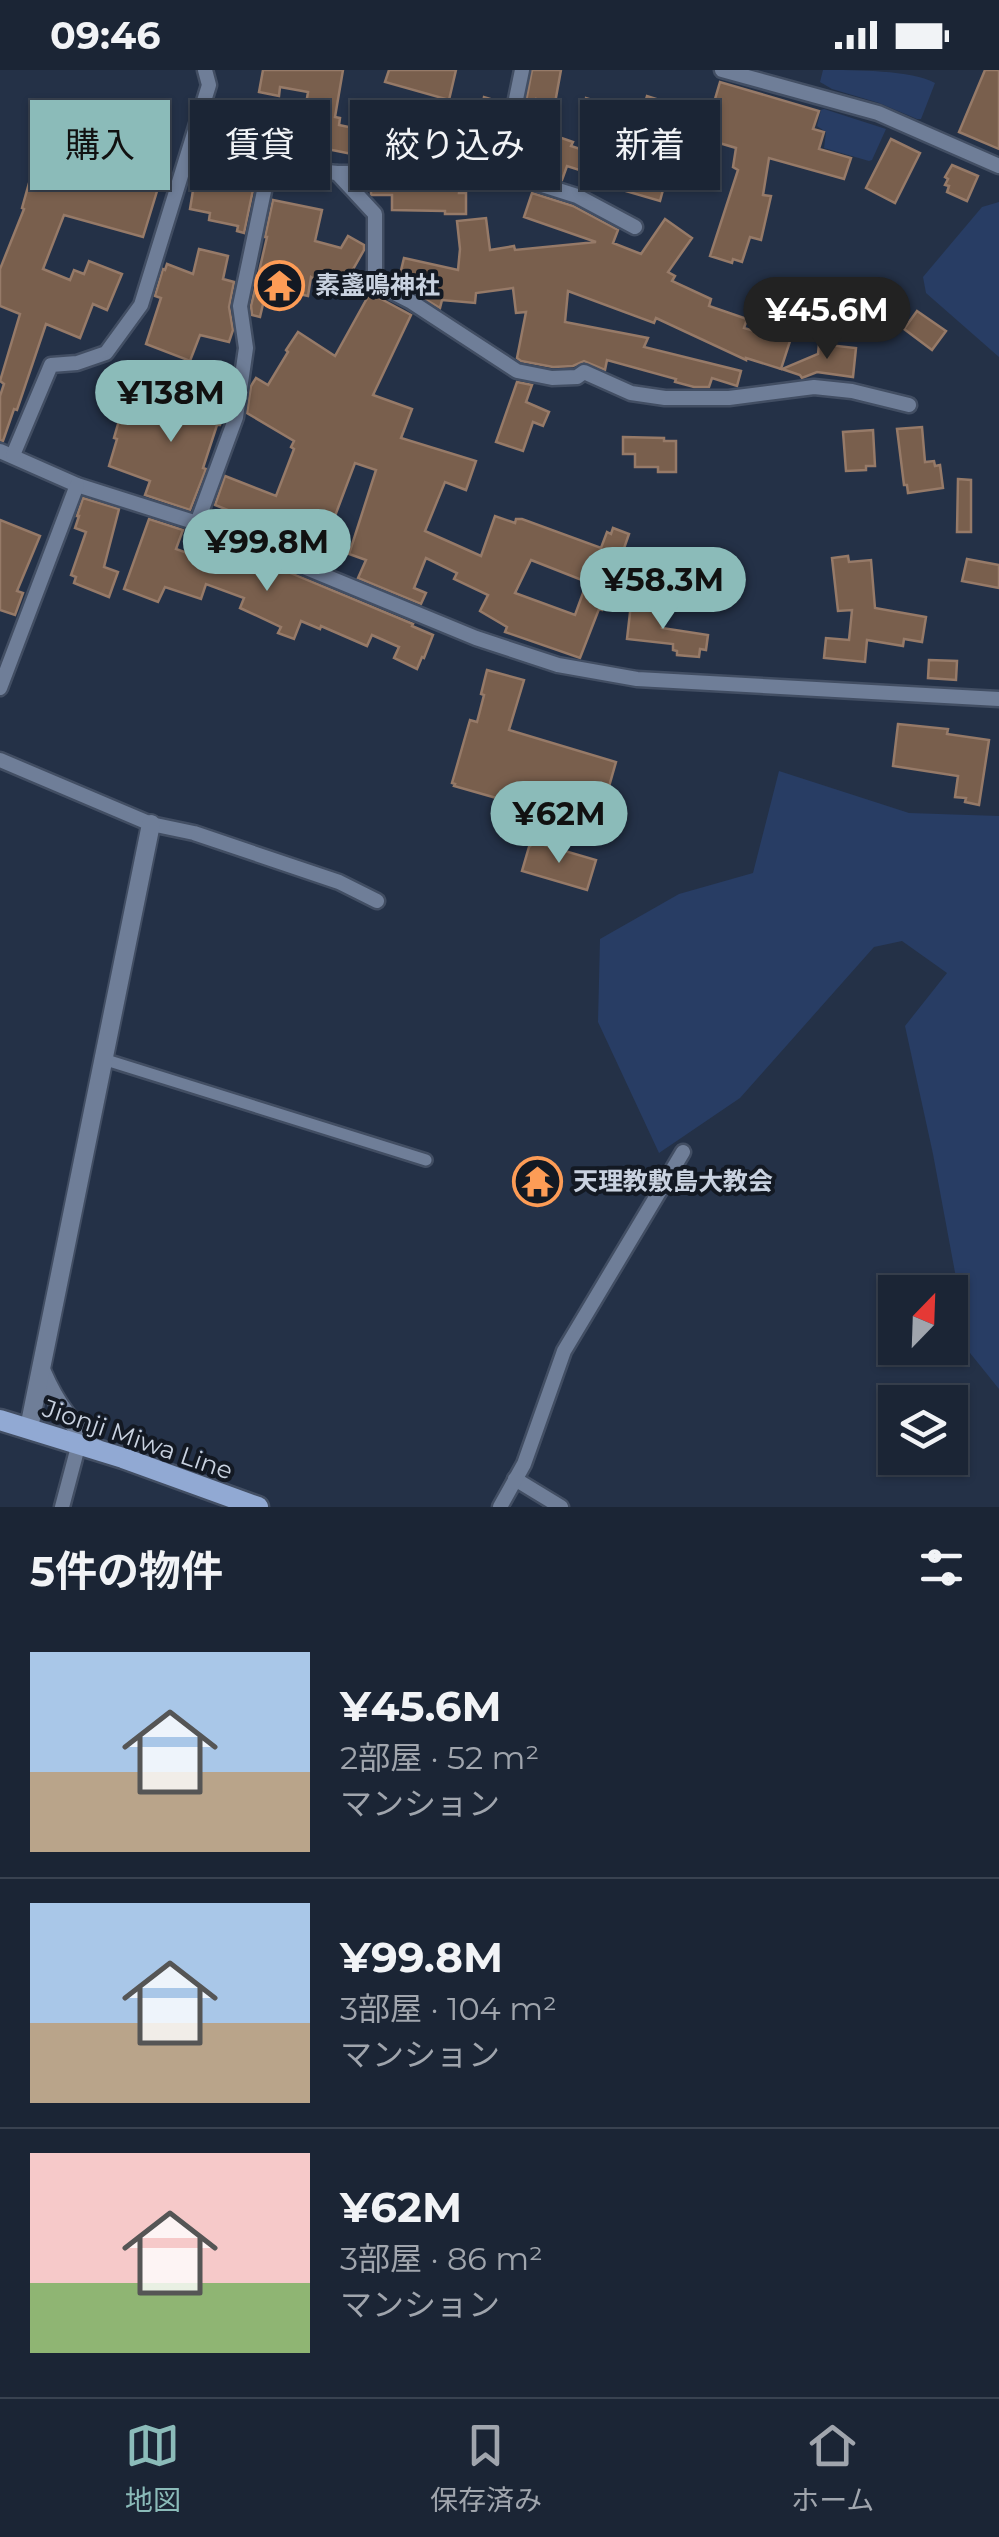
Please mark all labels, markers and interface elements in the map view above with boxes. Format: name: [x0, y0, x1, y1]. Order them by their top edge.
text: 09:46: [50, 12, 160, 59]
chip: 購入: [30, 100, 170, 190]
chip: 賃貸: [190, 100, 330, 190]
chip: 絞り込み: [350, 100, 560, 190]
chip: 新着: [580, 100, 720, 190]
temple icon: 素盞鳴神社: [254, 259, 306, 311]
place label: 素盞鳴神社: [315, 270, 440, 300]
pin: ¥45.6M: [746, 277, 908, 362]
text: ¥45.6M: [765, 290, 889, 329]
pin: ¥138M: [101, 360, 241, 445]
text: ¥138M: [117, 373, 225, 412]
pin: ¥99.8M: [186, 509, 348, 594]
text: ¥99.8M: [205, 522, 329, 561]
pin: ¥58.3M: [582, 547, 744, 632]
text: ¥58.3M: [602, 560, 724, 599]
pin: ¥62M: [500, 781, 618, 866]
text: ¥62M: [513, 794, 605, 833]
temple icon: 天理教敷島大教会: [512, 1155, 564, 1207]
place label: 天理教敷島大教会: [573, 1166, 773, 1196]
north arrow: [878, 1275, 968, 1365]
map controls: [878, 1275, 968, 1475]
button: layers: [878, 1385, 968, 1475]
street label: Jionji Miwa Line: [38, 1392, 237, 1486]
icon: filters: [914, 1540, 969, 1595]
text: 5件の物件: [30, 1545, 223, 1597]
text: ¥45.6M: [340, 1680, 502, 1732]
icon: home: [110, 1692, 230, 1812]
text: 2部屋 · 52 m²: [340, 1738, 539, 1777]
text: マンション: [340, 1784, 500, 1823]
text: ¥99.8M: [340, 1931, 503, 1983]
icon: home: [110, 1943, 230, 2063]
text: 3部屋 · 104 m²: [340, 1989, 557, 2028]
text: マンション: [340, 2035, 500, 2074]
text: ¥62M: [340, 2181, 462, 2233]
icon: home: [110, 2193, 230, 2313]
text: 3部屋 · 86 m²: [340, 2239, 543, 2278]
text: マンション: [340, 2285, 500, 2324]
tab: 地図: [125, 2418, 181, 2518]
tab: 保存済み: [430, 2418, 542, 2518]
tab: ホーム: [791, 2418, 874, 2518]

